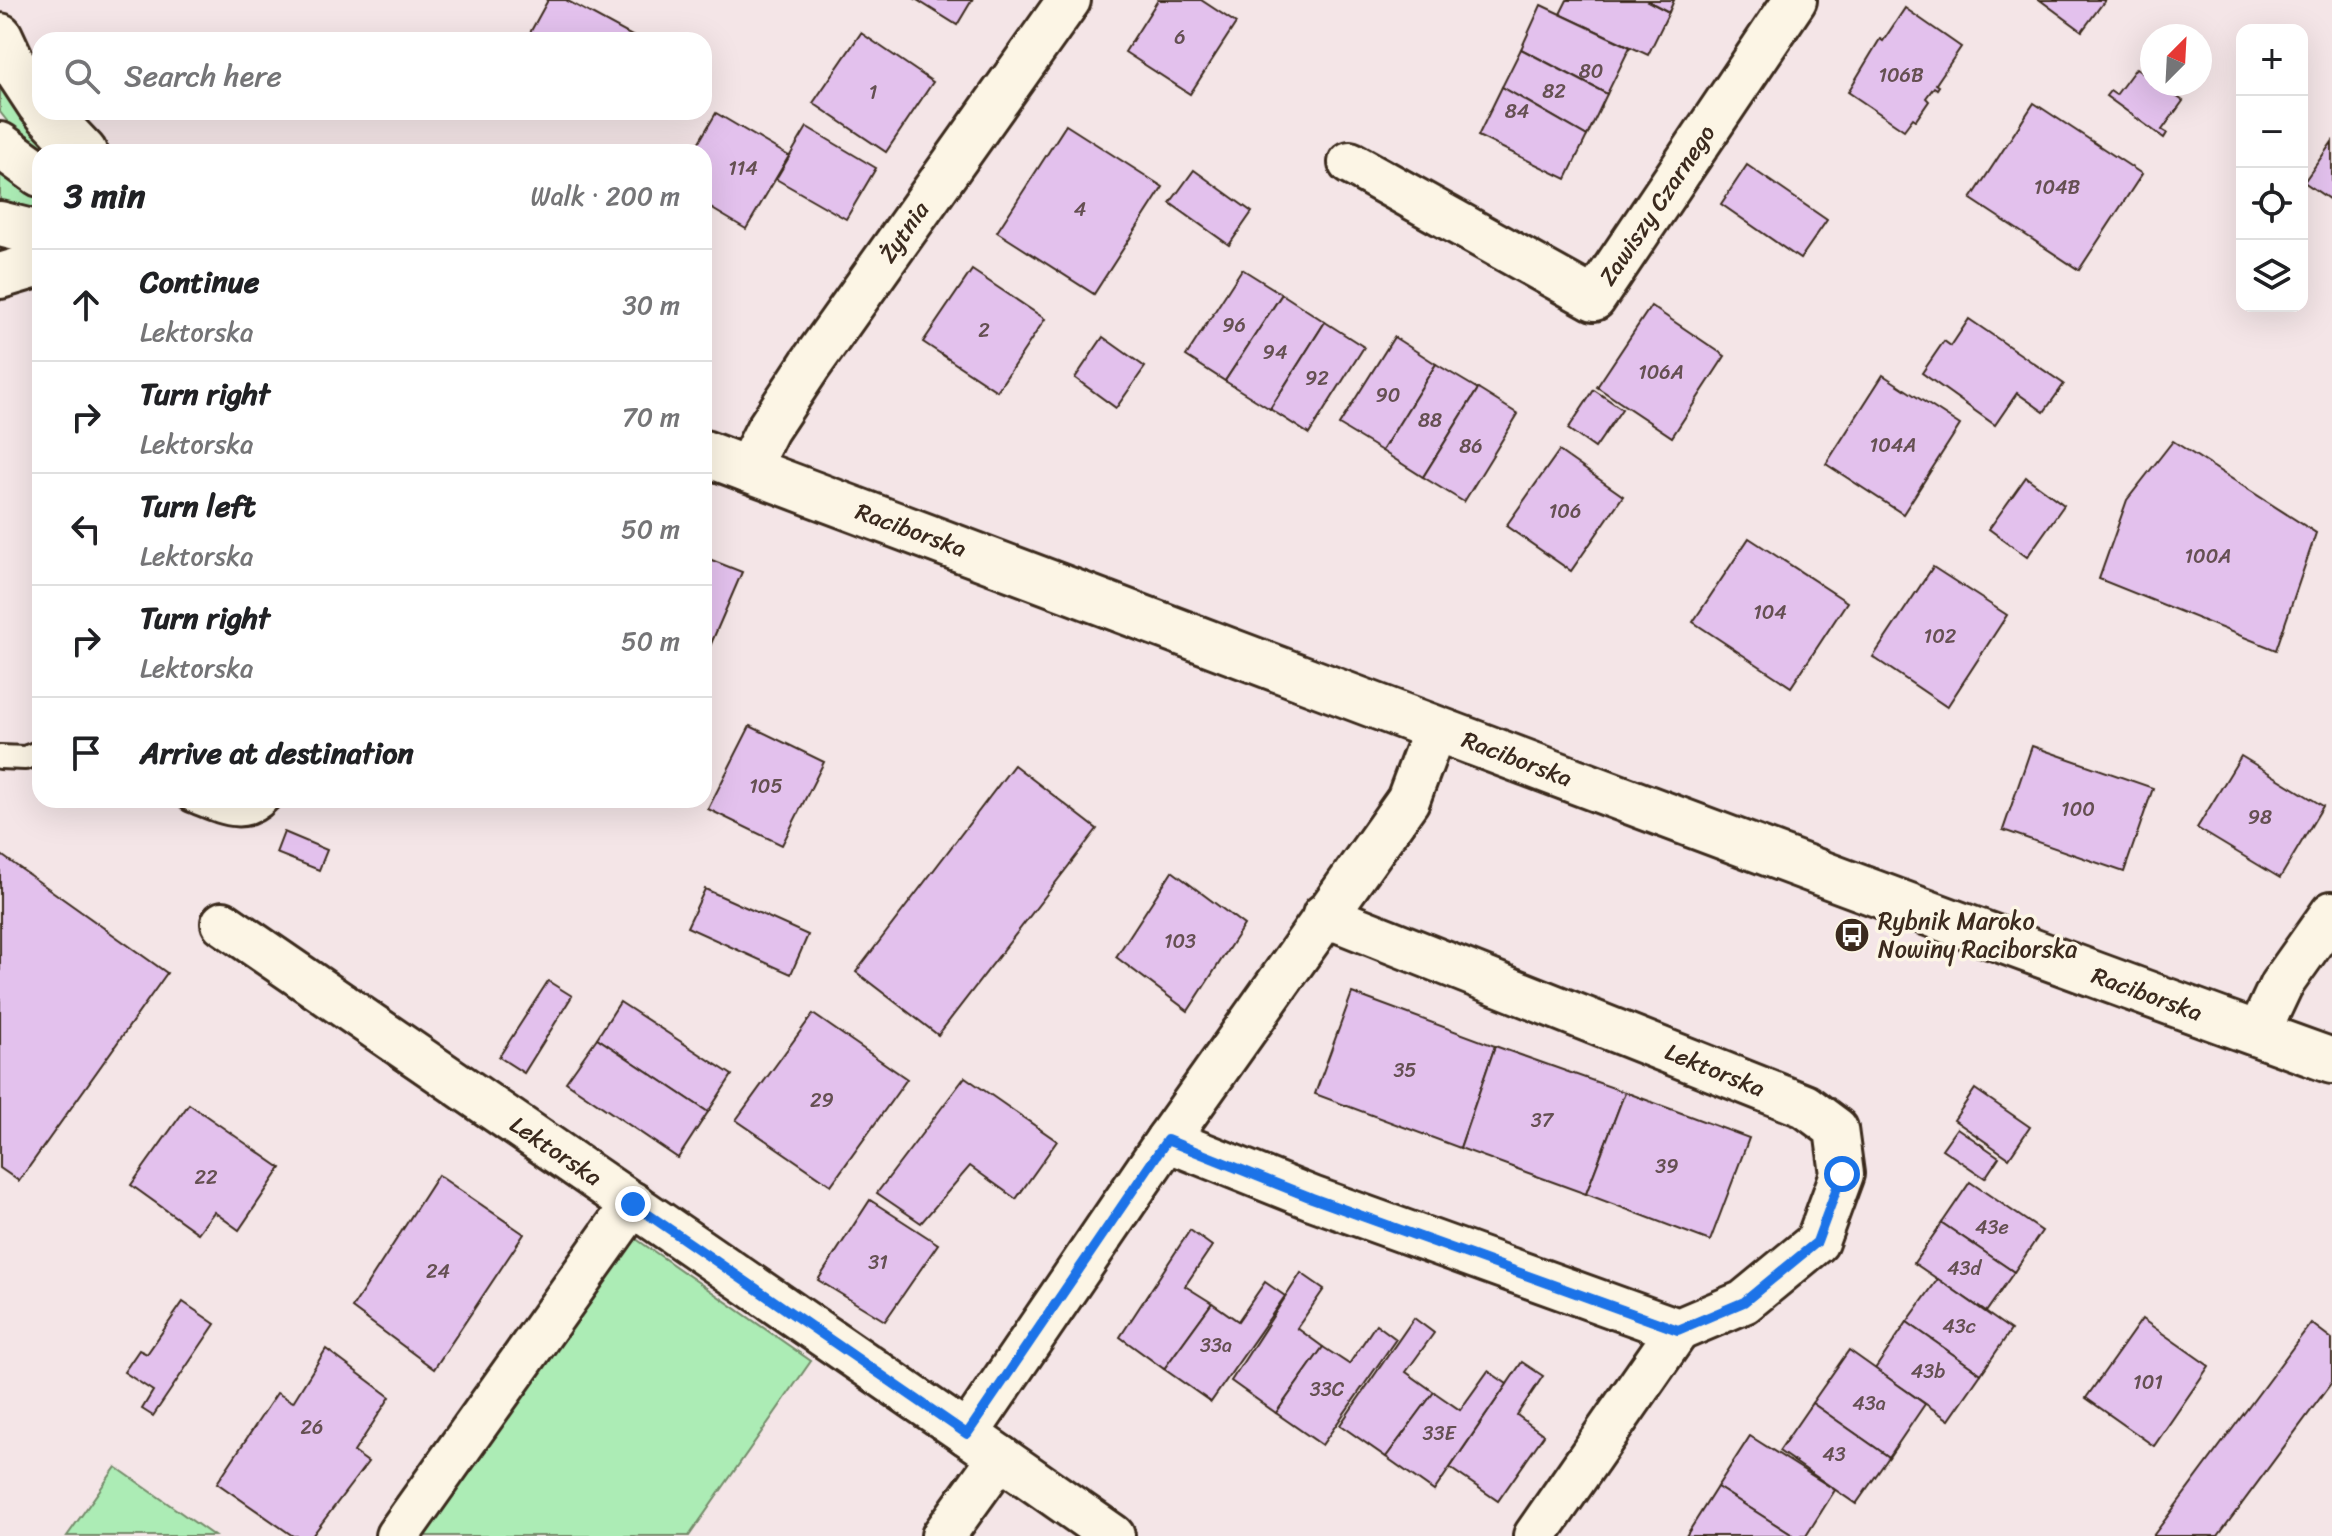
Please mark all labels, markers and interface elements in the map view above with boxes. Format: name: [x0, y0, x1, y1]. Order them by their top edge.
house number: 6: [1174, 20, 1186, 55]
north arrow: [2140, 24, 2212, 96]
map controls: [2236, 24, 2308, 312]
button: +: [2236, 24, 2308, 96]
search box: [32, 32, 712, 120]
text: Search here: [124, 49, 282, 103]
icon: search: [60, 54, 104, 98]
house number: 80: [1579, 54, 1603, 89]
house number: 106B: [1878, 58, 1924, 93]
house number: 82: [1542, 74, 1566, 109]
house number: 1: [869, 75, 877, 110]
house number: 84: [1505, 94, 1529, 129]
button: −: [2236, 96, 2308, 168]
street label: Zawiszy Czarnego: [1587, 116, 1727, 294]
house number: 114: [728, 151, 758, 186]
text: 3 min: [64, 166, 145, 226]
button: locate: [2236, 168, 2308, 240]
house number: 104B: [2034, 170, 2081, 205]
text: Walk · 200 m: [531, 173, 680, 219]
street label: Żytnia: [867, 191, 941, 272]
house number: 4: [1074, 192, 1086, 227]
button: layers: [2236, 240, 2308, 312]
text: Continue: [140, 255, 259, 309]
text: 30 m: [623, 282, 680, 328]
icon: ahead: [64, 283, 108, 327]
house number: 96: [1222, 308, 1246, 343]
text: Lektorska: [140, 309, 253, 355]
house number: 2: [978, 313, 990, 348]
house number: 94: [1263, 335, 1287, 370]
house number: 106A: [1638, 355, 1684, 390]
house number: 92: [1305, 361, 1329, 396]
text: Turn right: [140, 367, 270, 421]
house number: 90: [1376, 378, 1400, 413]
text: 70 m: [622, 394, 680, 440]
icon: right: [64, 395, 108, 439]
house number: 88: [1418, 403, 1442, 438]
text: Lektorska: [140, 421, 253, 467]
house number: 104A: [1870, 428, 1916, 463]
house number: 86: [1459, 429, 1483, 464]
text: Turn left: [140, 479, 256, 533]
street label: Raciborska: [850, 490, 972, 570]
house number: 106: [1549, 494, 1581, 529]
text: 50 m: [621, 506, 680, 552]
icon: left: [64, 507, 108, 551]
text: Lektorska: [140, 533, 253, 579]
house number: 100A: [2185, 539, 2231, 574]
text: Turn right: [140, 591, 270, 645]
house number: 104: [1753, 595, 1787, 630]
text: 50 m: [621, 618, 680, 664]
icon: right: [64, 619, 108, 663]
house number: 102: [1924, 619, 1957, 654]
text: Lektorska: [140, 645, 253, 691]
street label: Raciborska: [1456, 719, 1578, 799]
text: Arrive at destination: [140, 726, 414, 780]
icon: arrive: [64, 731, 108, 775]
house number: 105: [749, 769, 783, 804]
house number: 100: [2061, 792, 2095, 827]
house number: 98: [2248, 800, 2272, 835]
place label: Rybnik Maroko Nowiny Raciborska: [1878, 900, 2077, 970]
bus stop icon: Rybnik Maroko Nowiny Raciborska: [1833, 916, 1871, 954]
house number: 103: [1164, 924, 1196, 959]
street label: Raciborska: [2086, 954, 2208, 1034]
street label: Lektorska: [1659, 1031, 1771, 1109]
house number: 35: [1393, 1053, 1417, 1088]
house number: 29: [810, 1083, 834, 1118]
house number: 37: [1531, 1103, 1555, 1138]
street label: Lektorska: [501, 1104, 611, 1198]
house number: 39: [1655, 1149, 1679, 1184]
route start: [1824, 1156, 1860, 1192]
house number: 22: [194, 1160, 218, 1195]
route end: [615, 1186, 651, 1222]
house number: 43e: [1975, 1210, 2009, 1245]
house number: 31: [868, 1245, 888, 1280]
house number: 43d: [1947, 1251, 1982, 1286]
house number: 24: [426, 1254, 450, 1289]
house number: 43c: [1942, 1309, 1976, 1344]
house number: 33a: [1200, 1328, 1232, 1363]
house number: 43b: [1911, 1354, 1945, 1389]
house number: 101: [2133, 1365, 2163, 1400]
house number: 33C: [1310, 1372, 1345, 1407]
house number: 43a: [1852, 1386, 1886, 1421]
house number: 26: [301, 1410, 323, 1445]
house number: 33E: [1422, 1416, 1457, 1451]
house number: 43: [1822, 1437, 1846, 1472]

